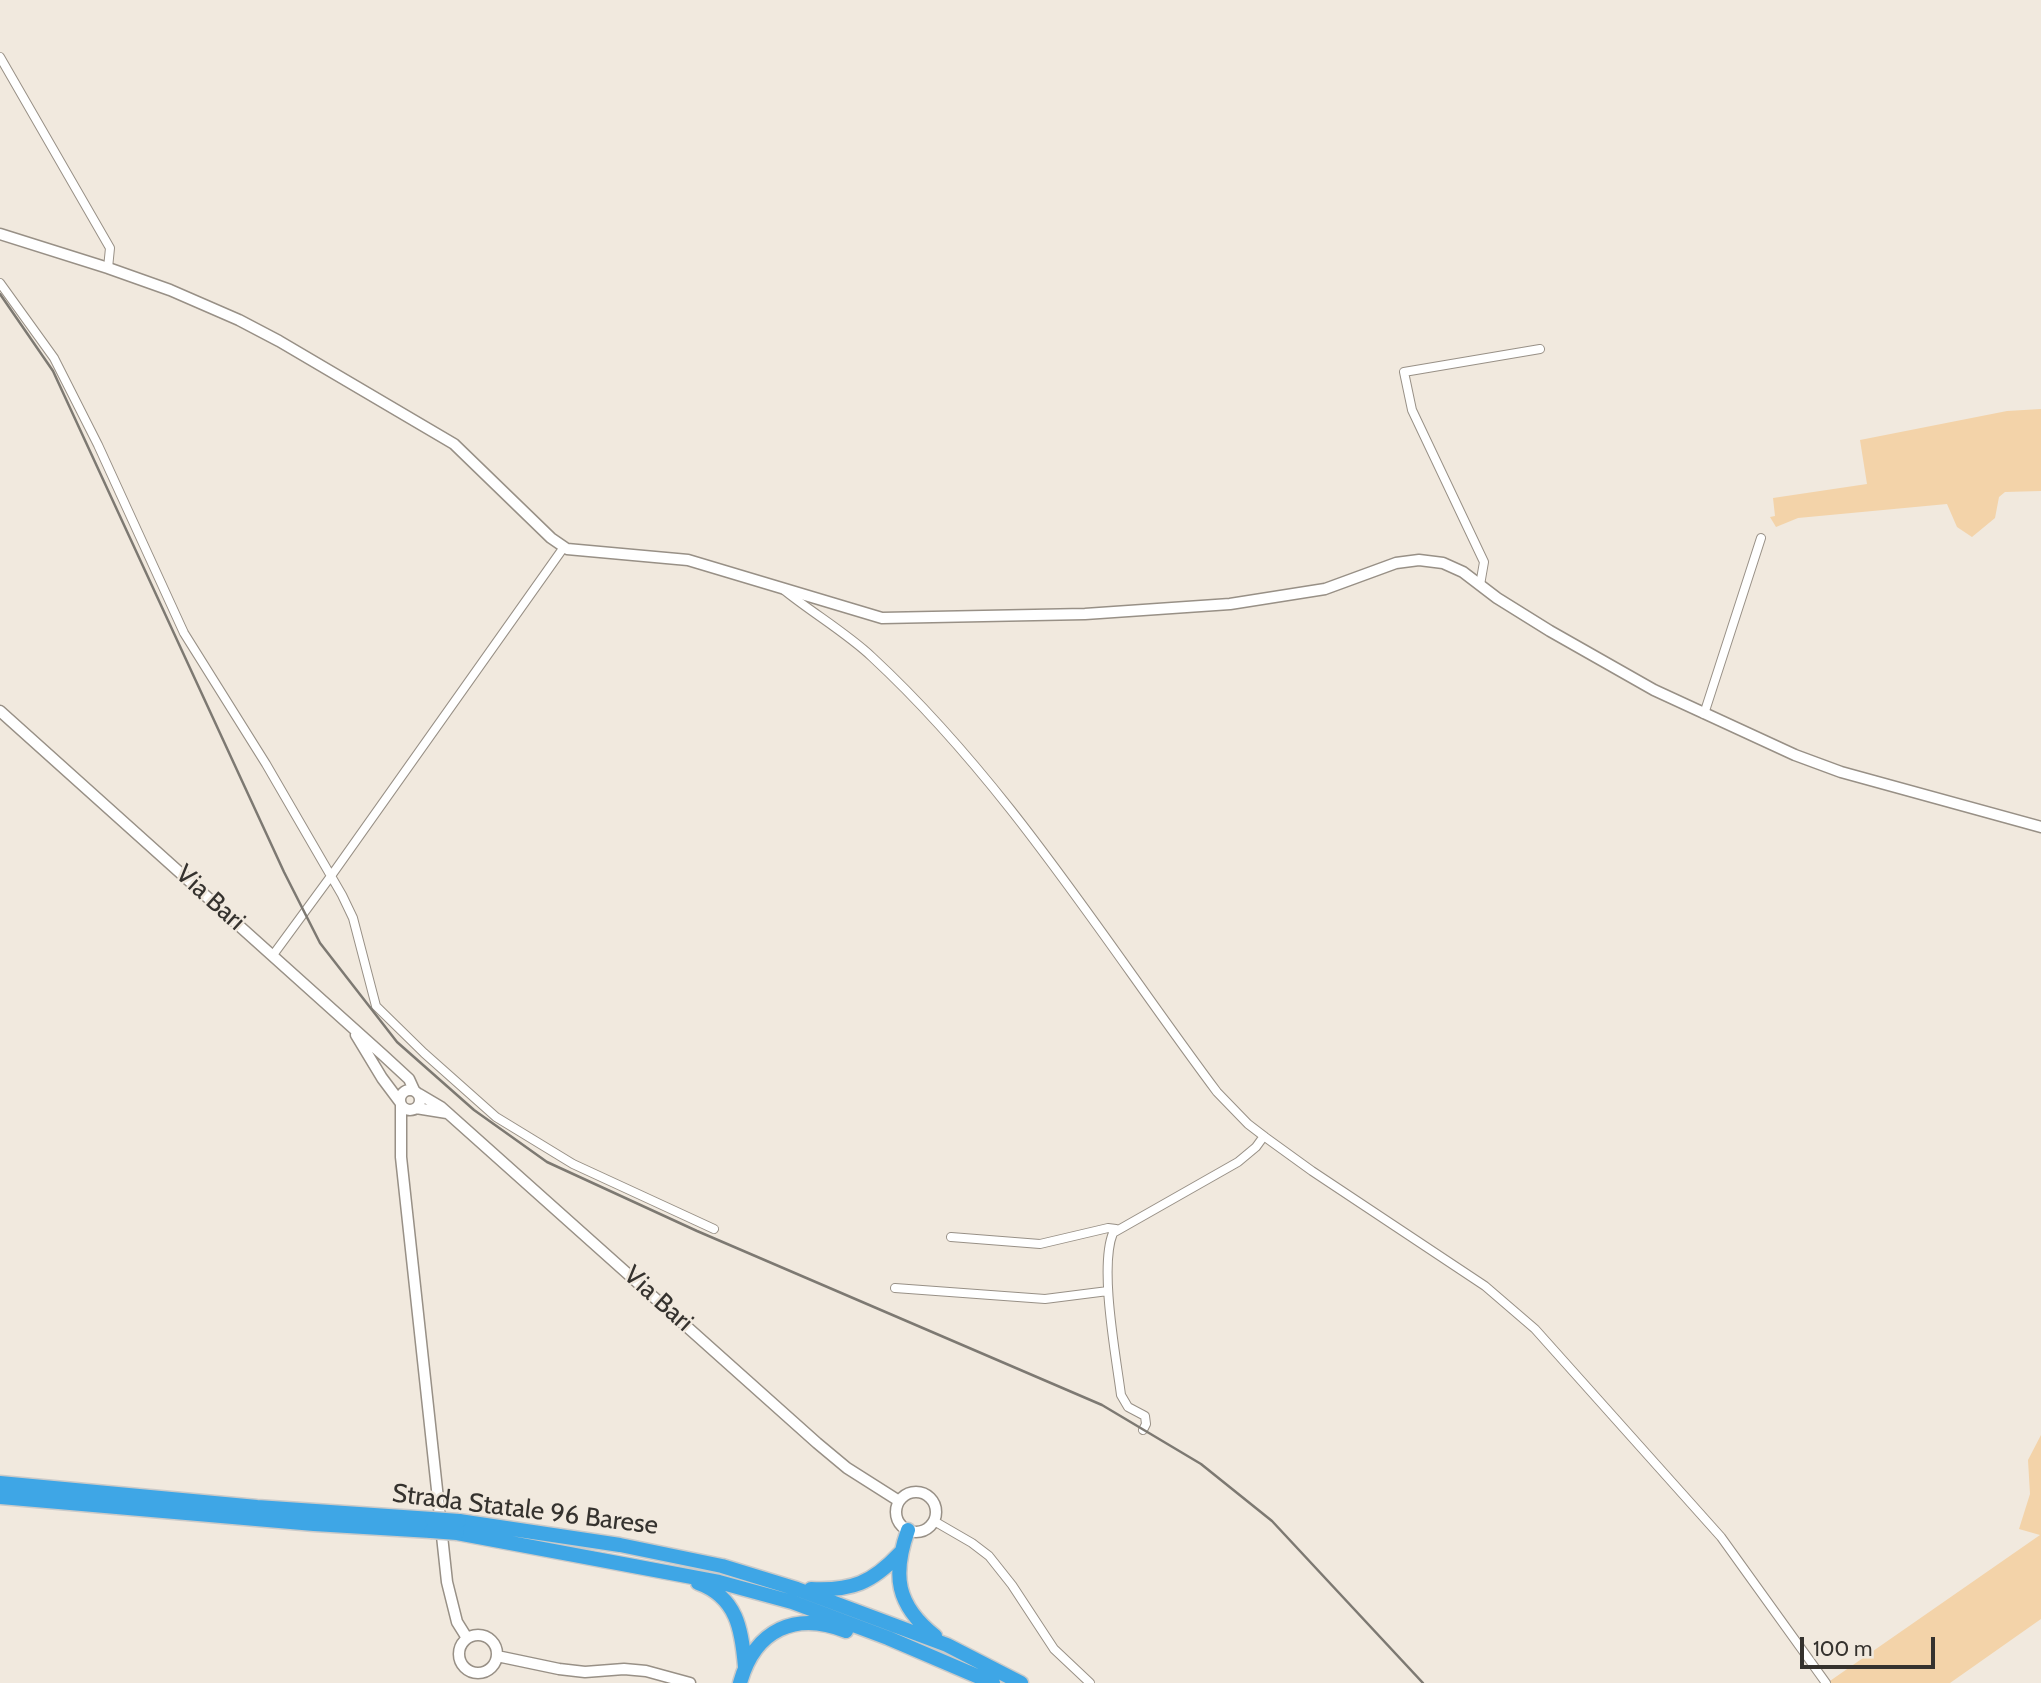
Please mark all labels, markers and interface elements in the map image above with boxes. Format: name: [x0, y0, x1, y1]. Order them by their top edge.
street label: Via Bari: [169, 859, 251, 937]
street label: Via Bari: [617, 1260, 699, 1338]
street label: Strada Statale 96 Barese: [390, 1478, 660, 1542]
scale bar: [1803, 1624, 1938, 1668]
text: 100 m: [1813, 1636, 1872, 1661]

